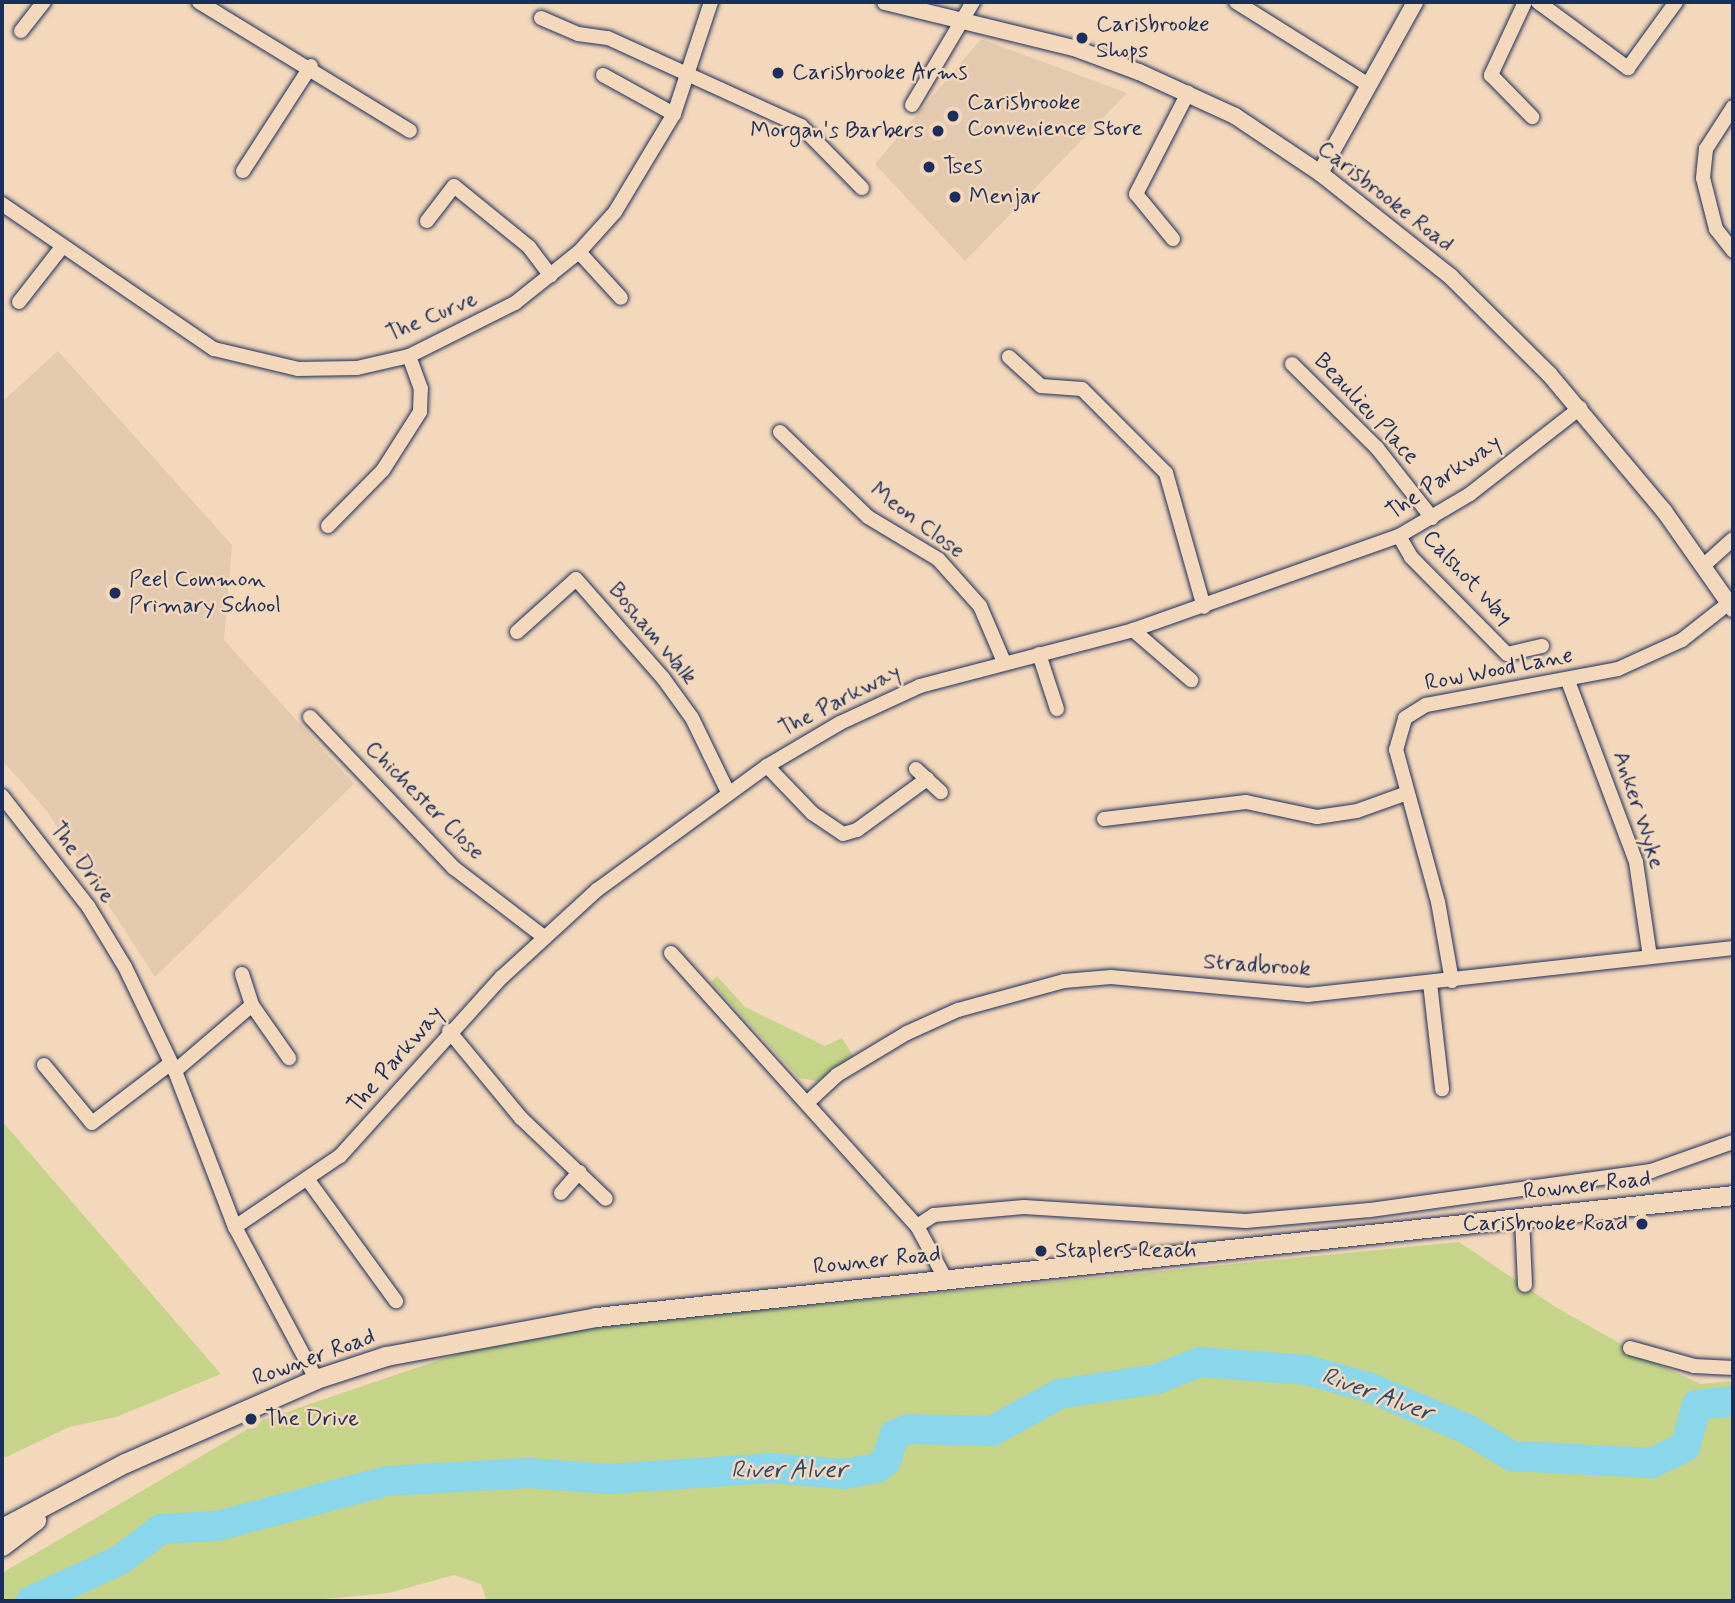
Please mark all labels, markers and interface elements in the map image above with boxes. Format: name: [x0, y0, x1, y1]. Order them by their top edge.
place label: Carisbrooke Shops: [1096, 11, 1210, 65]
marker: Carisbrooke Shops: [1074, 30, 1090, 46]
place label: Carisbrooke Arms: [792, 59, 968, 87]
marker: Carisbrooke Arms: [770, 65, 786, 81]
place label: Carisbrooke Convenience Store: [967, 89, 1145, 143]
marker: Carisbrooke Convenience Store: [945, 108, 961, 124]
place label: Morgan's Barbers: [751, 117, 924, 145]
marker: Morgan's Barbers: [930, 123, 946, 139]
street label: Carisbrooke Road: [1311, 135, 1459, 259]
place label: Tses: [943, 153, 983, 181]
marker: Tses: [921, 159, 937, 175]
place label: Menjar: [969, 183, 1041, 211]
marker: Menjar: [947, 189, 963, 205]
street label: The Curve: [382, 285, 482, 349]
street label: Beaulieu Place: [1308, 349, 1424, 469]
street label: The Parkway: [1384, 431, 1504, 525]
street label: Meon Close: [864, 477, 970, 565]
street label: Calshot Way: [1414, 523, 1520, 633]
place label: Peel Common Primary School: [129, 566, 281, 620]
street label: Bosham Walk: [600, 575, 704, 693]
marker: Peel Common Primary School: [107, 585, 123, 601]
street label: Row Wood Lane: [1422, 642, 1576, 698]
street label: The Parkway: [778, 660, 902, 742]
street label: Chichester Close: [357, 734, 491, 868]
street label: Anker Wyke: [1606, 748, 1670, 872]
street label: The Drive: [44, 818, 120, 908]
street label: Stradbrook: [1202, 948, 1312, 984]
street label: The Parkway: [344, 1004, 448, 1116]
street label: Rowner Road: [1522, 1166, 1652, 1206]
place label: Carisbrooke Road: [1462, 1210, 1628, 1238]
marker: Carisbrooke Road: [1634, 1216, 1650, 1232]
place label: Staplers Reach: [1055, 1237, 1197, 1265]
street label: Rowner Road: [812, 1241, 942, 1281]
marker: Staplers Reach: [1033, 1243, 1049, 1259]
street label: Rowner Road: [249, 1323, 379, 1393]
water label: River Alver: [1318, 1362, 1436, 1428]
place label: The Drive: [265, 1405, 357, 1433]
marker: The Drive: [243, 1411, 259, 1427]
water label: River Alver: [732, 1457, 846, 1485]

